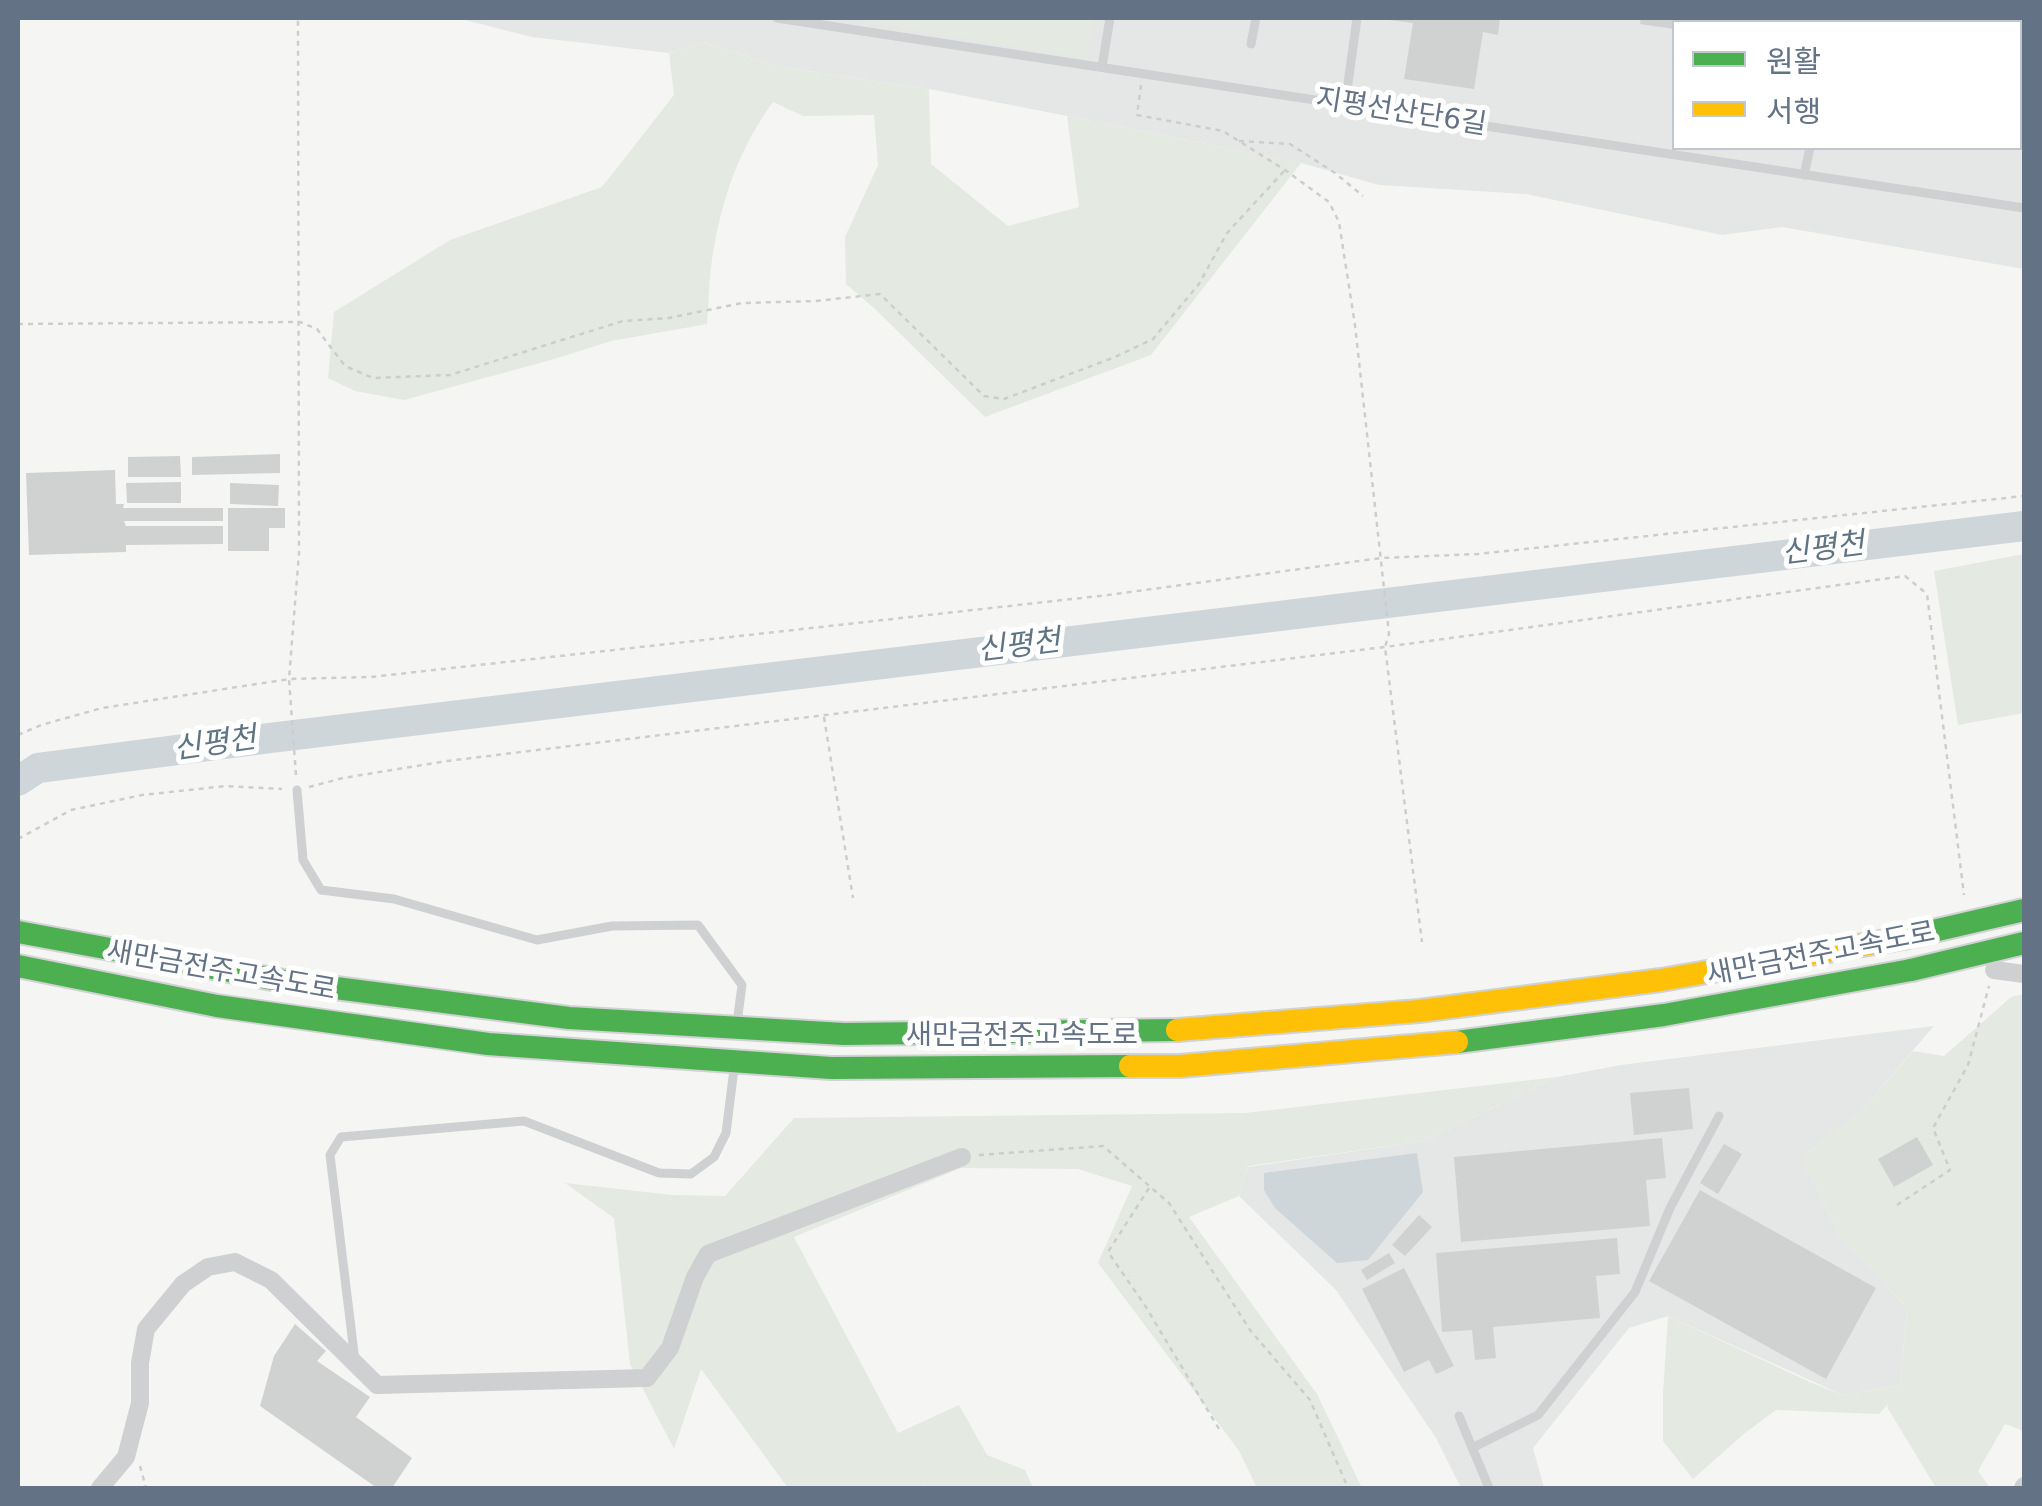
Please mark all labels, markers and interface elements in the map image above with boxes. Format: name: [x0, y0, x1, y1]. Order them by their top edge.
legend: [1672, 20, 2022, 150]
text: 원활: [1766, 44, 1821, 79]
street label: 지평선산단6길: [1313, 83, 1489, 143]
text: 서행: [1766, 94, 1821, 129]
water label: 신평천: [1780, 527, 1866, 573]
water label: 신평천: [976, 624, 1062, 670]
water label: 신평천: [171, 721, 259, 769]
street label: 새만금전주고속도로: [1704, 916, 1938, 994]
street label: 새만금전주고속도로: [104, 935, 338, 1009]
street label: 새만금전주고속도로: [906, 1020, 1138, 1054]

